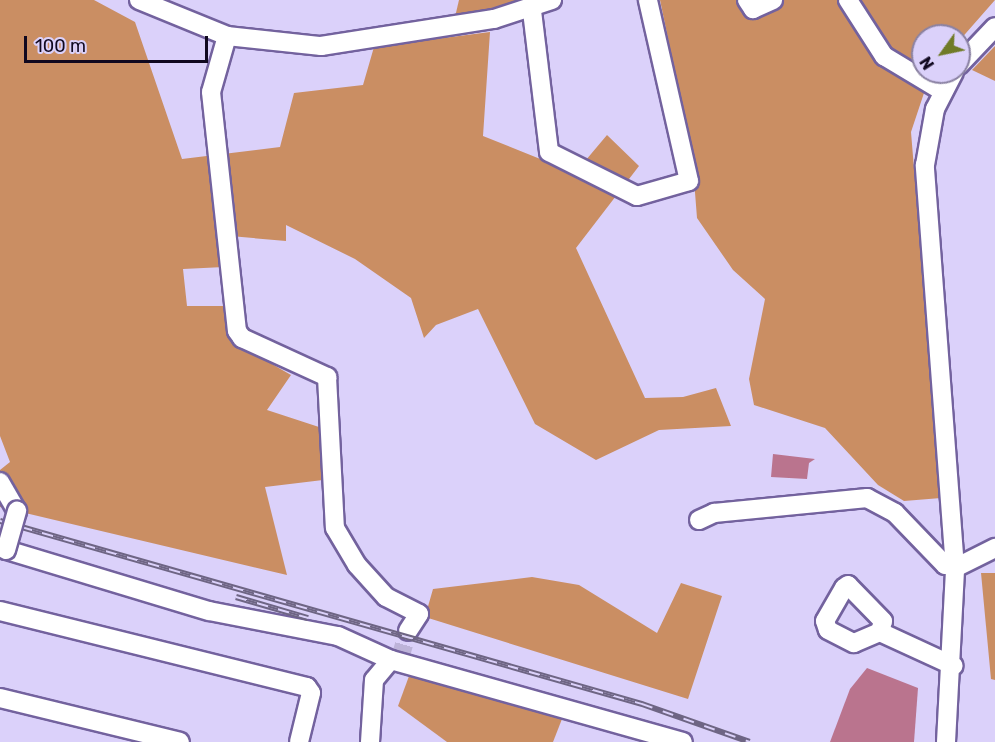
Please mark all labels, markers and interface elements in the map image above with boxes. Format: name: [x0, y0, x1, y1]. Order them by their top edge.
scale bar: [27, 24, 212, 62]
north arrow: [911, 24, 971, 84]
text: 100 m: [35, 35, 86, 57]
text: N: [916, 53, 938, 73]

